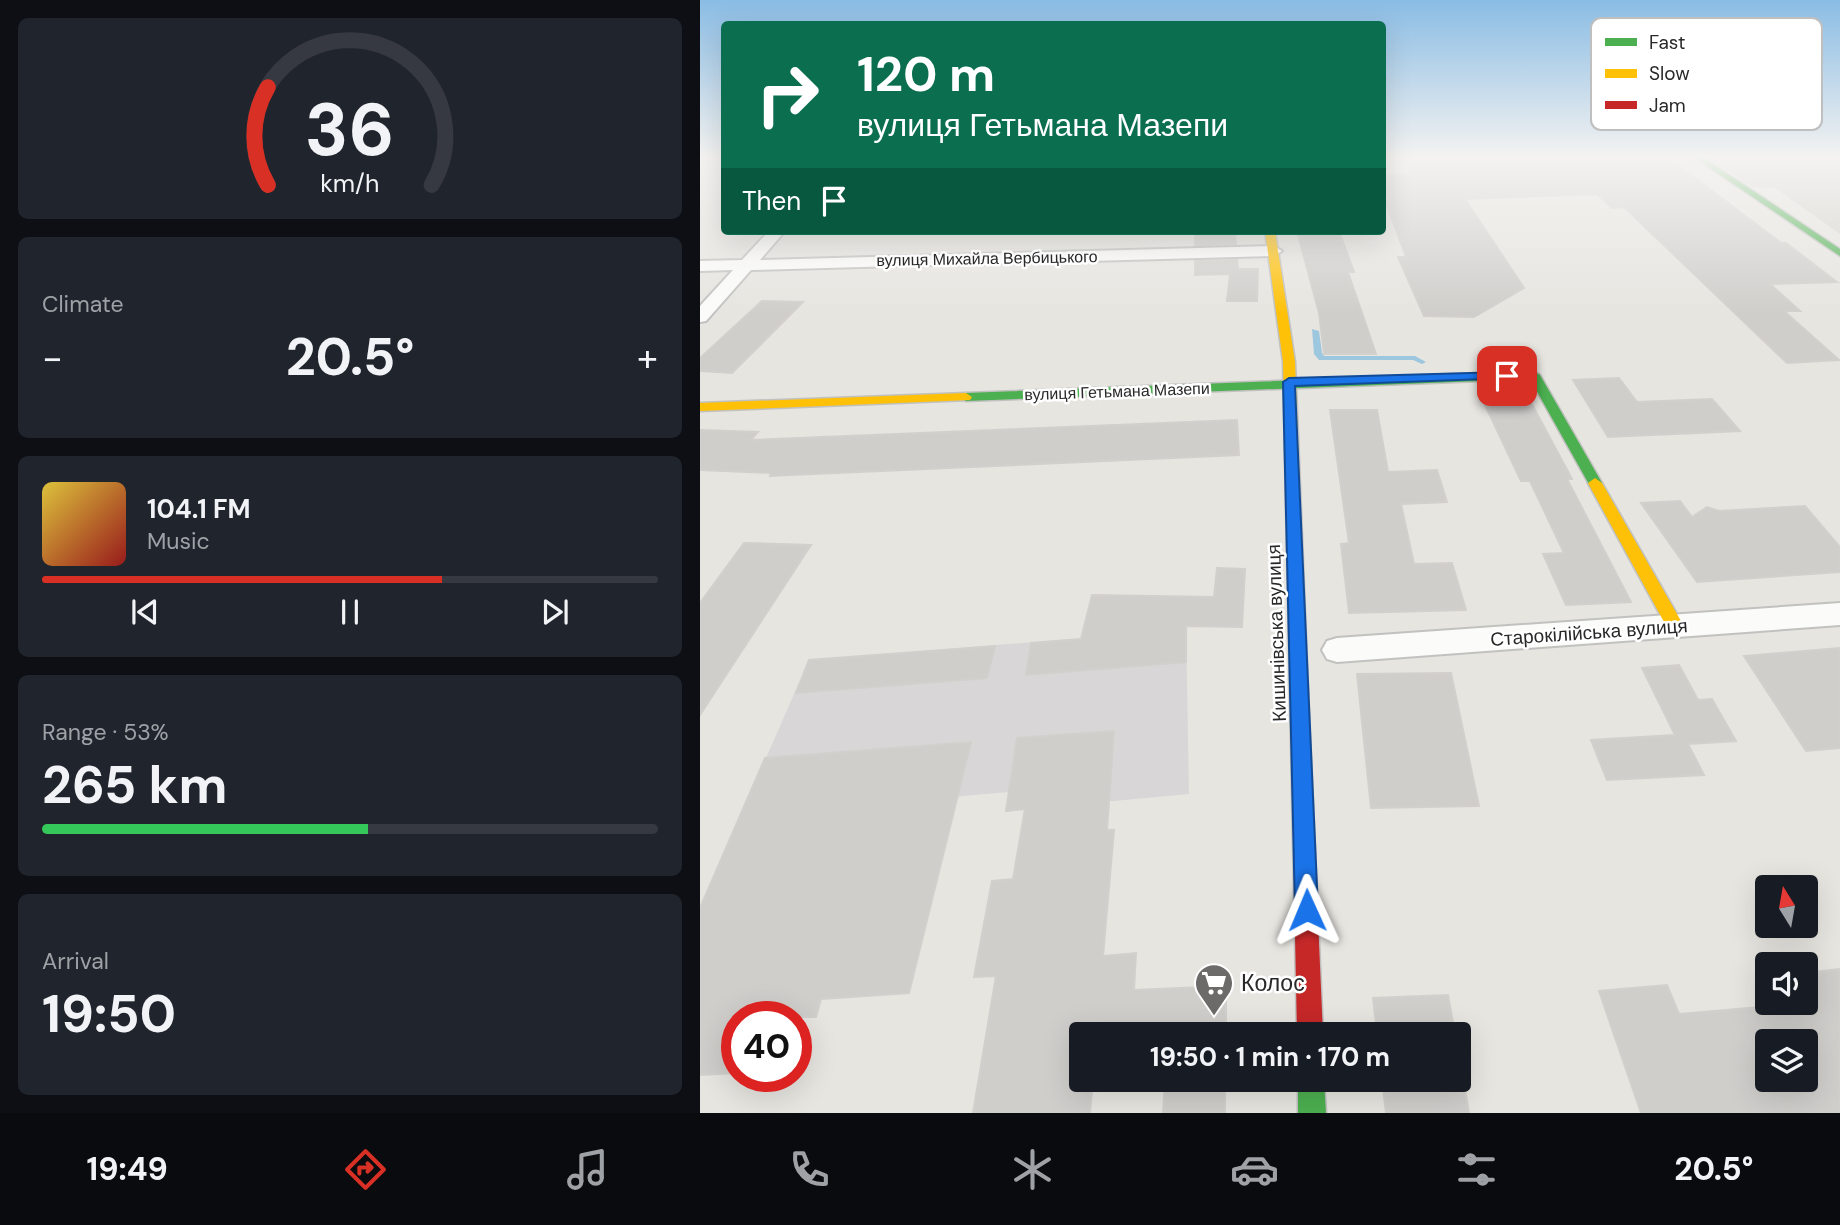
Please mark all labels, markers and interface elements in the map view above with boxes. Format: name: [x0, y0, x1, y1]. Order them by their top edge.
legend: [1591, 18, 1822, 130]
text: Fast: [1649, 30, 1685, 55]
text: 120 m: [857, 42, 995, 106]
icon: right: [742, 49, 833, 140]
text: Slow: [1649, 61, 1690, 86]
text: 36: [305, 83, 395, 178]
text: Jam: [1649, 93, 1686, 118]
text: вулиця Гетьмана Мазепи: [857, 104, 1228, 146]
text: km/h: [320, 166, 380, 199]
icon: arrive: [815, 182, 853, 220]
text: Then: [742, 184, 801, 218]
street label: вулиця Михайла Вербицького: [876, 246, 1098, 271]
text: Climate: [42, 289, 124, 319]
text: 20.5°: [286, 323, 414, 391]
text: −: [42, 333, 63, 383]
text: +: [637, 333, 658, 383]
pin: [1477, 346, 1537, 406]
icon: arrive: [1488, 357, 1526, 395]
street label: вулиця Гетьмана Мазепи: [1024, 378, 1210, 405]
text: 104.1 FM: [147, 492, 250, 526]
text: Music: [147, 526, 210, 556]
street label: Кишинівська вулиця: [1261, 544, 1292, 722]
icon: previous: [126, 593, 164, 631]
icon: pause: [331, 593, 369, 631]
icon: next: [536, 593, 574, 631]
street label: Старокілійська вулиця: [1490, 613, 1689, 652]
text: Range · 53%: [42, 717, 169, 747]
text: 265 km: [42, 751, 227, 819]
position arrow: [1270, 873, 1344, 947]
north arrow: [1755, 875, 1818, 938]
map controls: [1755, 875, 1818, 1092]
text: Arrival: [42, 946, 109, 976]
button: sound: [1755, 952, 1818, 1015]
supermarket icon: Колос: [1193, 962, 1235, 1017]
place label: Колос: [1241, 968, 1305, 998]
text: 19:50: [42, 980, 176, 1048]
speed limit sign: 40: [721, 1001, 812, 1092]
button: layers: [1755, 1029, 1818, 1092]
text: 19:50 · 1 min · 170 m: [1150, 1040, 1390, 1074]
icon: directions: [341, 1145, 390, 1194]
icon: music: [563, 1145, 612, 1194]
icon: phone: [785, 1145, 834, 1194]
icon: climate: [1008, 1145, 1057, 1194]
icon: car: [1230, 1145, 1279, 1194]
icon: filters: [1452, 1145, 1501, 1194]
text: 19:49: [87, 1148, 168, 1190]
text: 20.5°: [1674, 1148, 1753, 1190]

